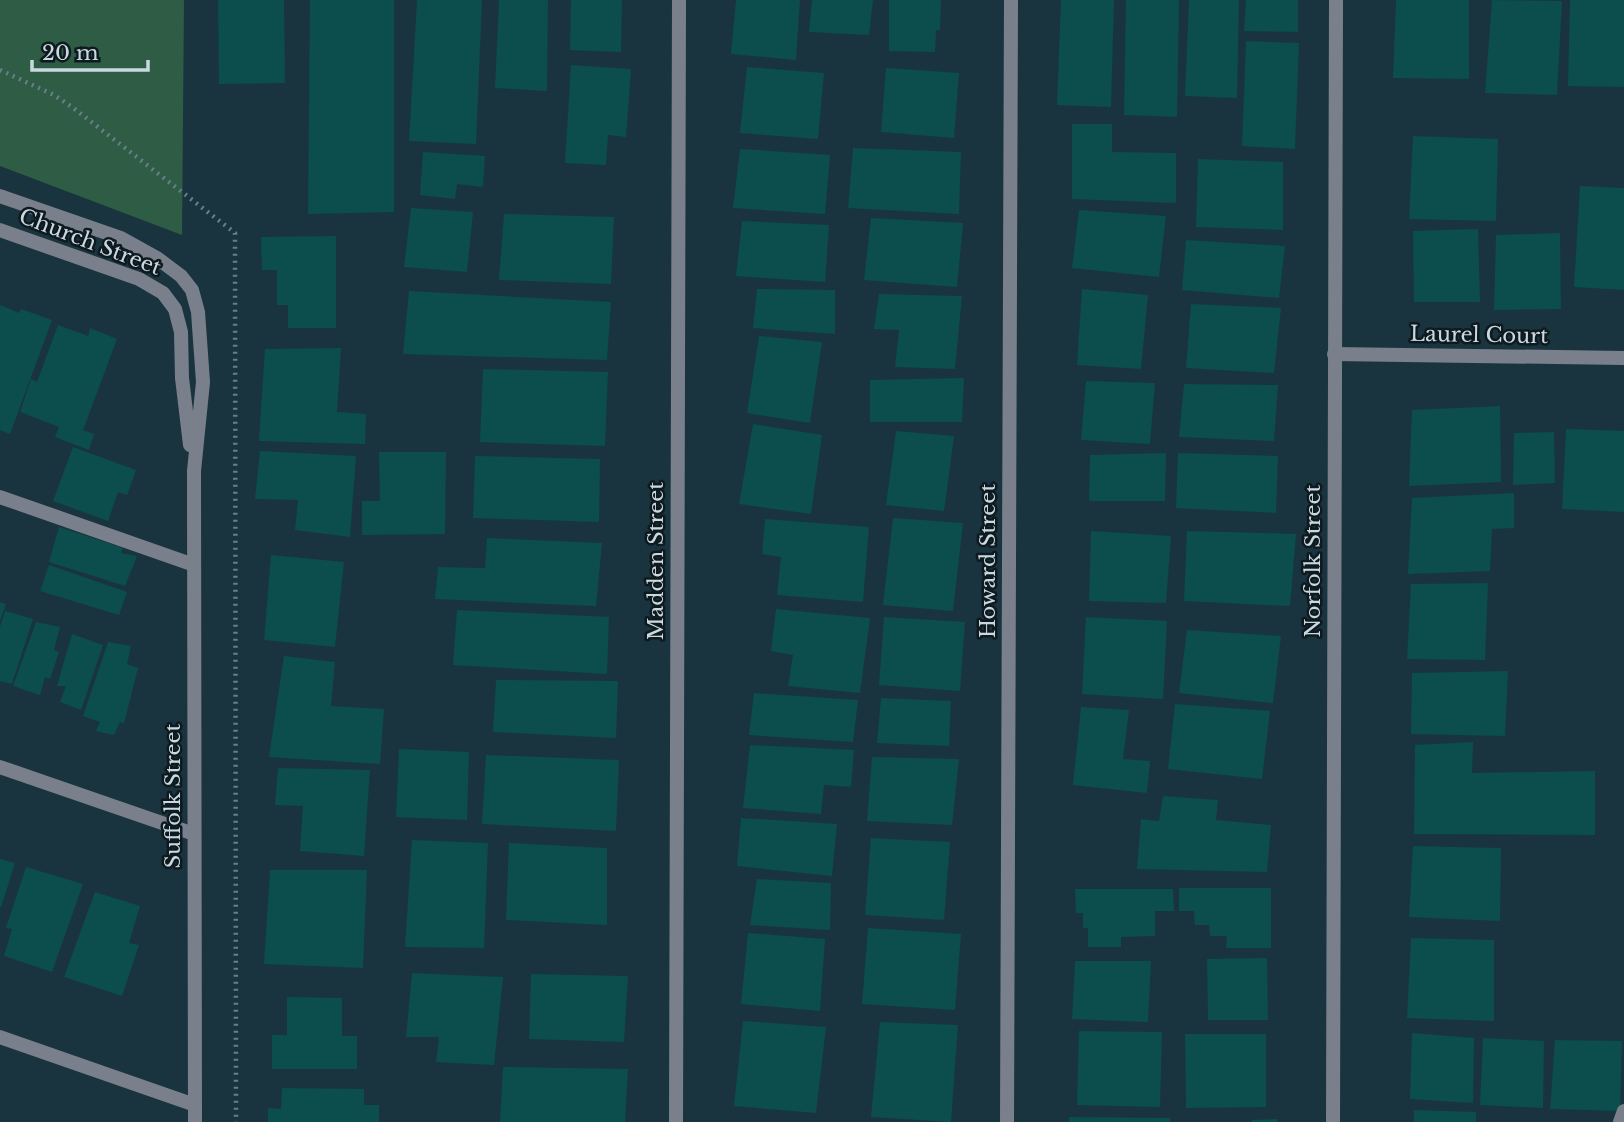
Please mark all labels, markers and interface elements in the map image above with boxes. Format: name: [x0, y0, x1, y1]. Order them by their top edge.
scale bar: [32, 28, 147, 72]
text: 20 m: [42, 40, 99, 66]
street label: Church Street: [15, 203, 165, 281]
street label: Laurel Court: [1410, 321, 1548, 349]
street label: Madden Street: [643, 482, 669, 640]
street label: Howard Street: [975, 484, 1001, 638]
street label: Norfolk Street: [1300, 485, 1326, 637]
street label: Suffolk Street: [160, 723, 186, 869]

